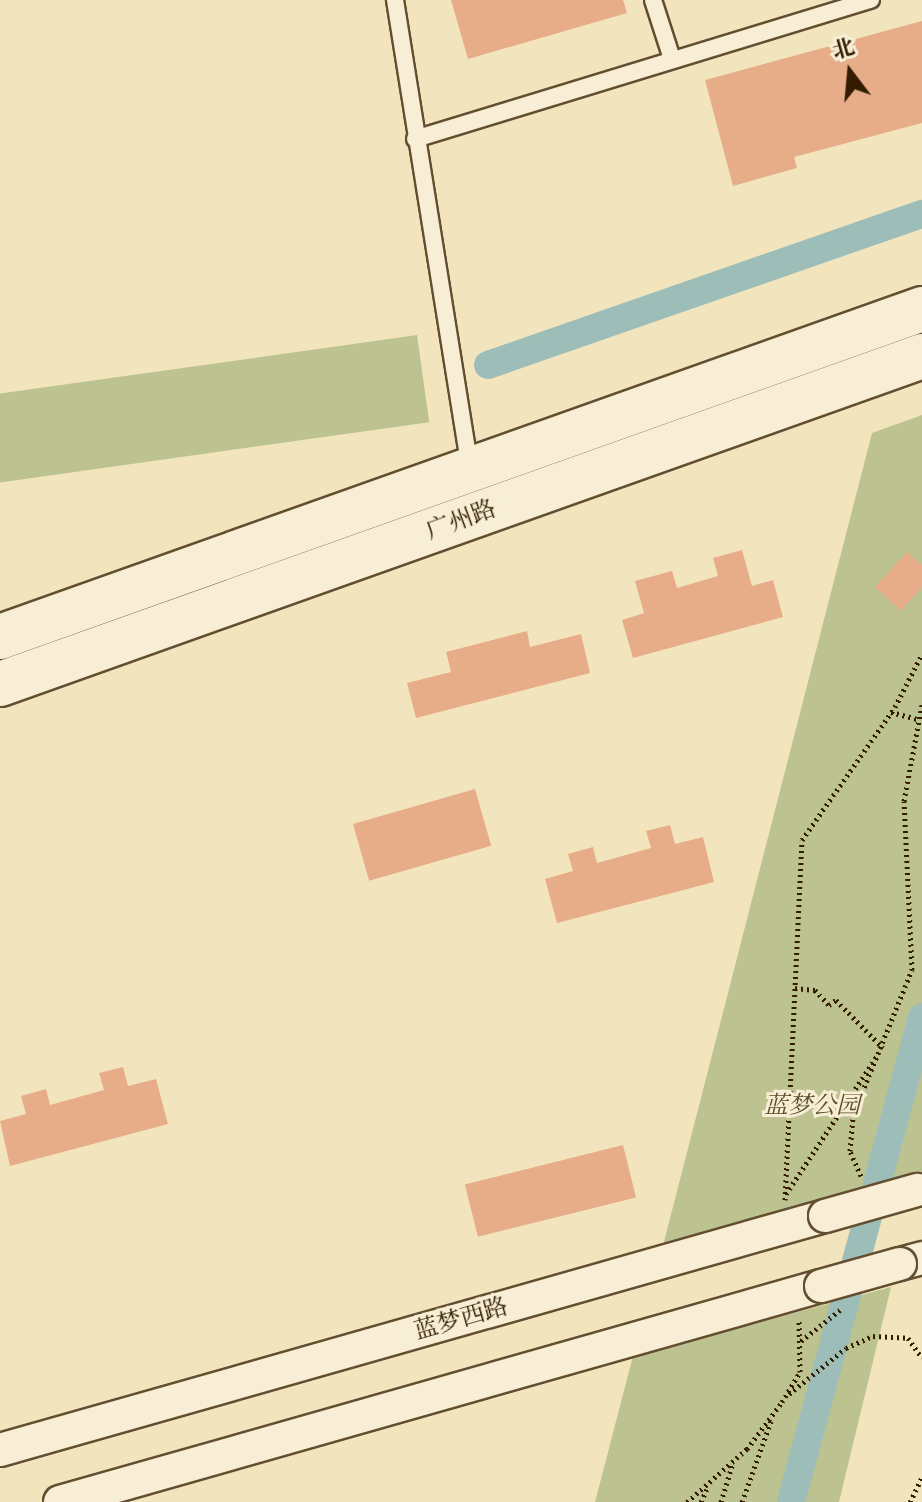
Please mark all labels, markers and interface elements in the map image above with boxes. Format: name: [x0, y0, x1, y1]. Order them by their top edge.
north arrow: [810, 32, 890, 112]
text: 北: [829, 33, 858, 64]
street label: 广州路: [422, 494, 500, 546]
park label: 蓝梦公园: [764, 1092, 860, 1120]
street label: 蓝梦西路: [411, 1292, 511, 1346]

